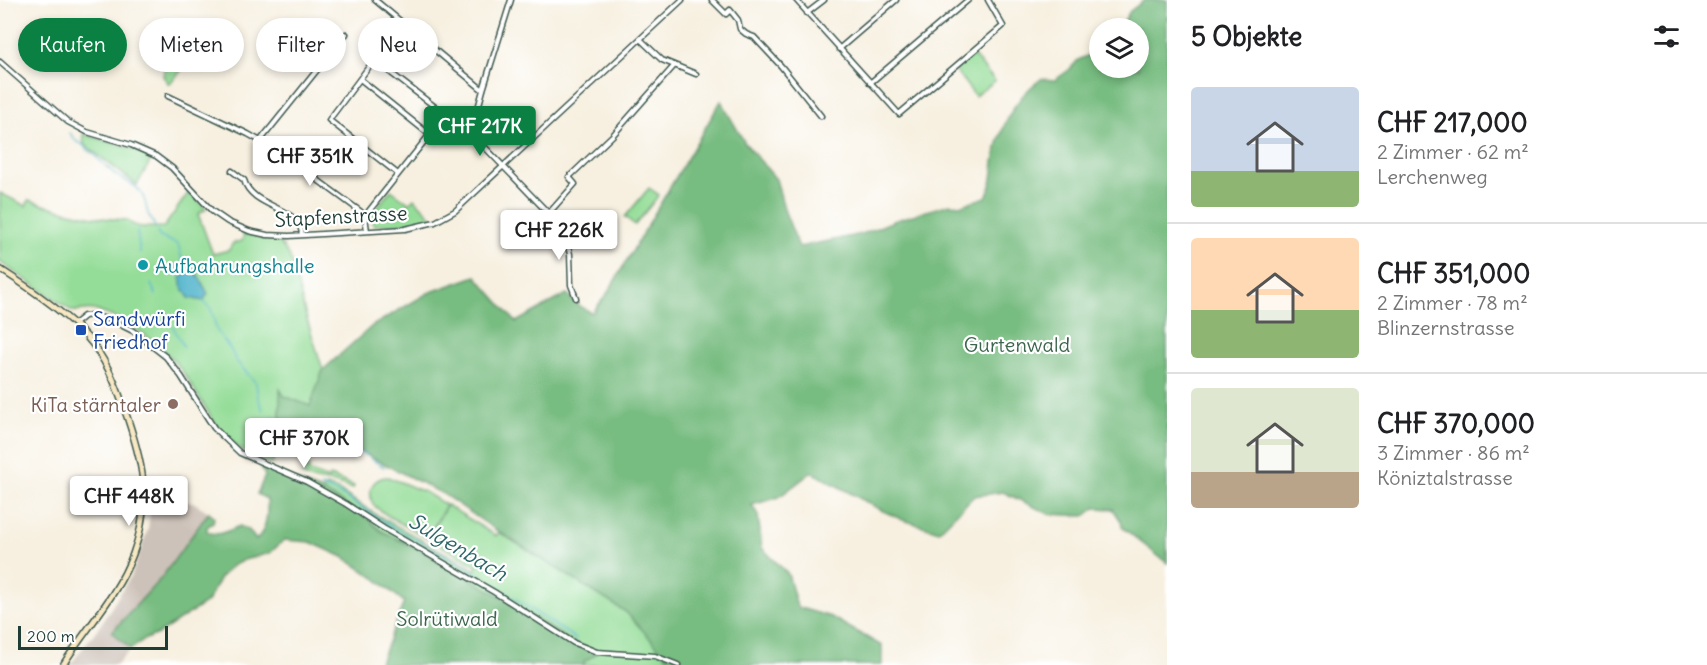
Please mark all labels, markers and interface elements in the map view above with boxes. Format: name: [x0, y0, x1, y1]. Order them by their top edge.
chip: Kaufen: [18, 18, 127, 72]
chip: Mieten: [139, 18, 244, 72]
chip: Filter: [256, 18, 346, 72]
chip: Neu: [358, 18, 438, 72]
map controls: [1089, 18, 1149, 78]
button: layers: [1089, 18, 1149, 78]
text: 5 Objekte: [1191, 20, 1302, 53]
icon: filters: [1650, 20, 1683, 53]
pin: CHF 217K: [418, 106, 542, 157]
text: CHF 217,000: [1377, 106, 1528, 139]
icon: home: [1239, 111, 1311, 183]
text: CHF 217K: [438, 113, 522, 138]
pin: CHF 351K: [248, 136, 372, 187]
text: 2 Zimmer · 62 m²: [1377, 139, 1529, 164]
text: CHF 351K: [267, 143, 353, 168]
text: Lerchenweg: [1377, 164, 1488, 189]
street label: Stapfenstrasse: [274, 200, 408, 232]
pin: CHF 226K: [497, 210, 621, 261]
text: CHF 226K: [514, 217, 604, 242]
place label: Aufbahrungshalle: [155, 253, 314, 278]
text: CHF 351,000: [1377, 257, 1530, 290]
marker: Aufbahrungshalle: [136, 258, 150, 272]
icon: home: [1239, 262, 1311, 334]
text: 2 Zimmer · 78 m²: [1377, 290, 1528, 315]
place label: Sandwürfi Friedhof: [93, 306, 185, 354]
text: Blinzernstrasse: [1377, 315, 1515, 340]
marker: Sandwürfi Friedhof: [74, 323, 88, 337]
park label: Gurtenwald: [964, 332, 1070, 357]
place label: KiTa stärntaler: [30, 392, 161, 417]
marker: KiTa stärntaler: [166, 397, 180, 411]
text: CHF 370,000: [1377, 407, 1535, 440]
icon: home: [1239, 412, 1311, 484]
pin: CHF 370K: [242, 418, 366, 469]
text: CHF 370K: [259, 425, 349, 450]
text: 3 Zimmer · 86 m²: [1377, 440, 1530, 465]
text: Köniztalstrasse: [1377, 465, 1513, 490]
pin: CHF 448K: [67, 476, 191, 527]
text: CHF 448K: [84, 483, 174, 508]
water label: Sulgenbach: [404, 507, 513, 587]
park label: Solrütiwald: [396, 606, 498, 631]
scale bar: [18, 623, 168, 650]
text: 200 m: [27, 626, 75, 646]

